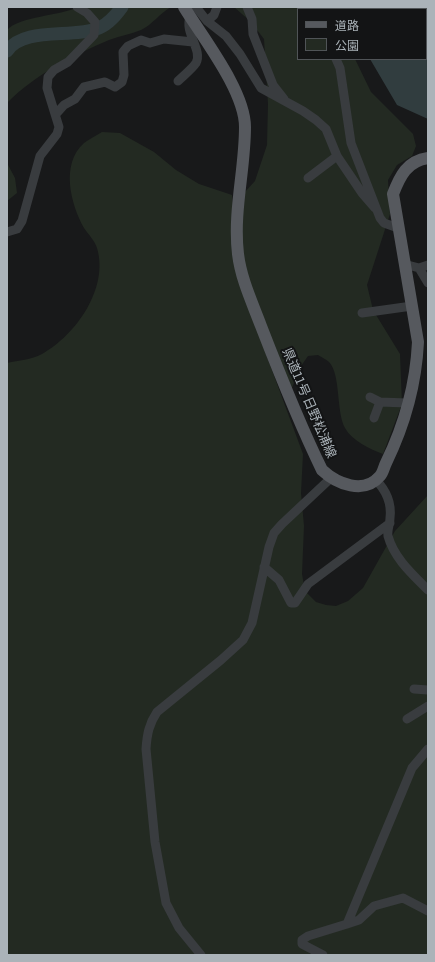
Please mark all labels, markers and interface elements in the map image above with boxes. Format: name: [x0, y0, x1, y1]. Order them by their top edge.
legend: [297, 8, 427, 60]
text: 道路: [335, 19, 359, 33]
text: 公園: [335, 39, 359, 53]
street label: 県道11号 日野松浦線: [279, 346, 339, 460]

